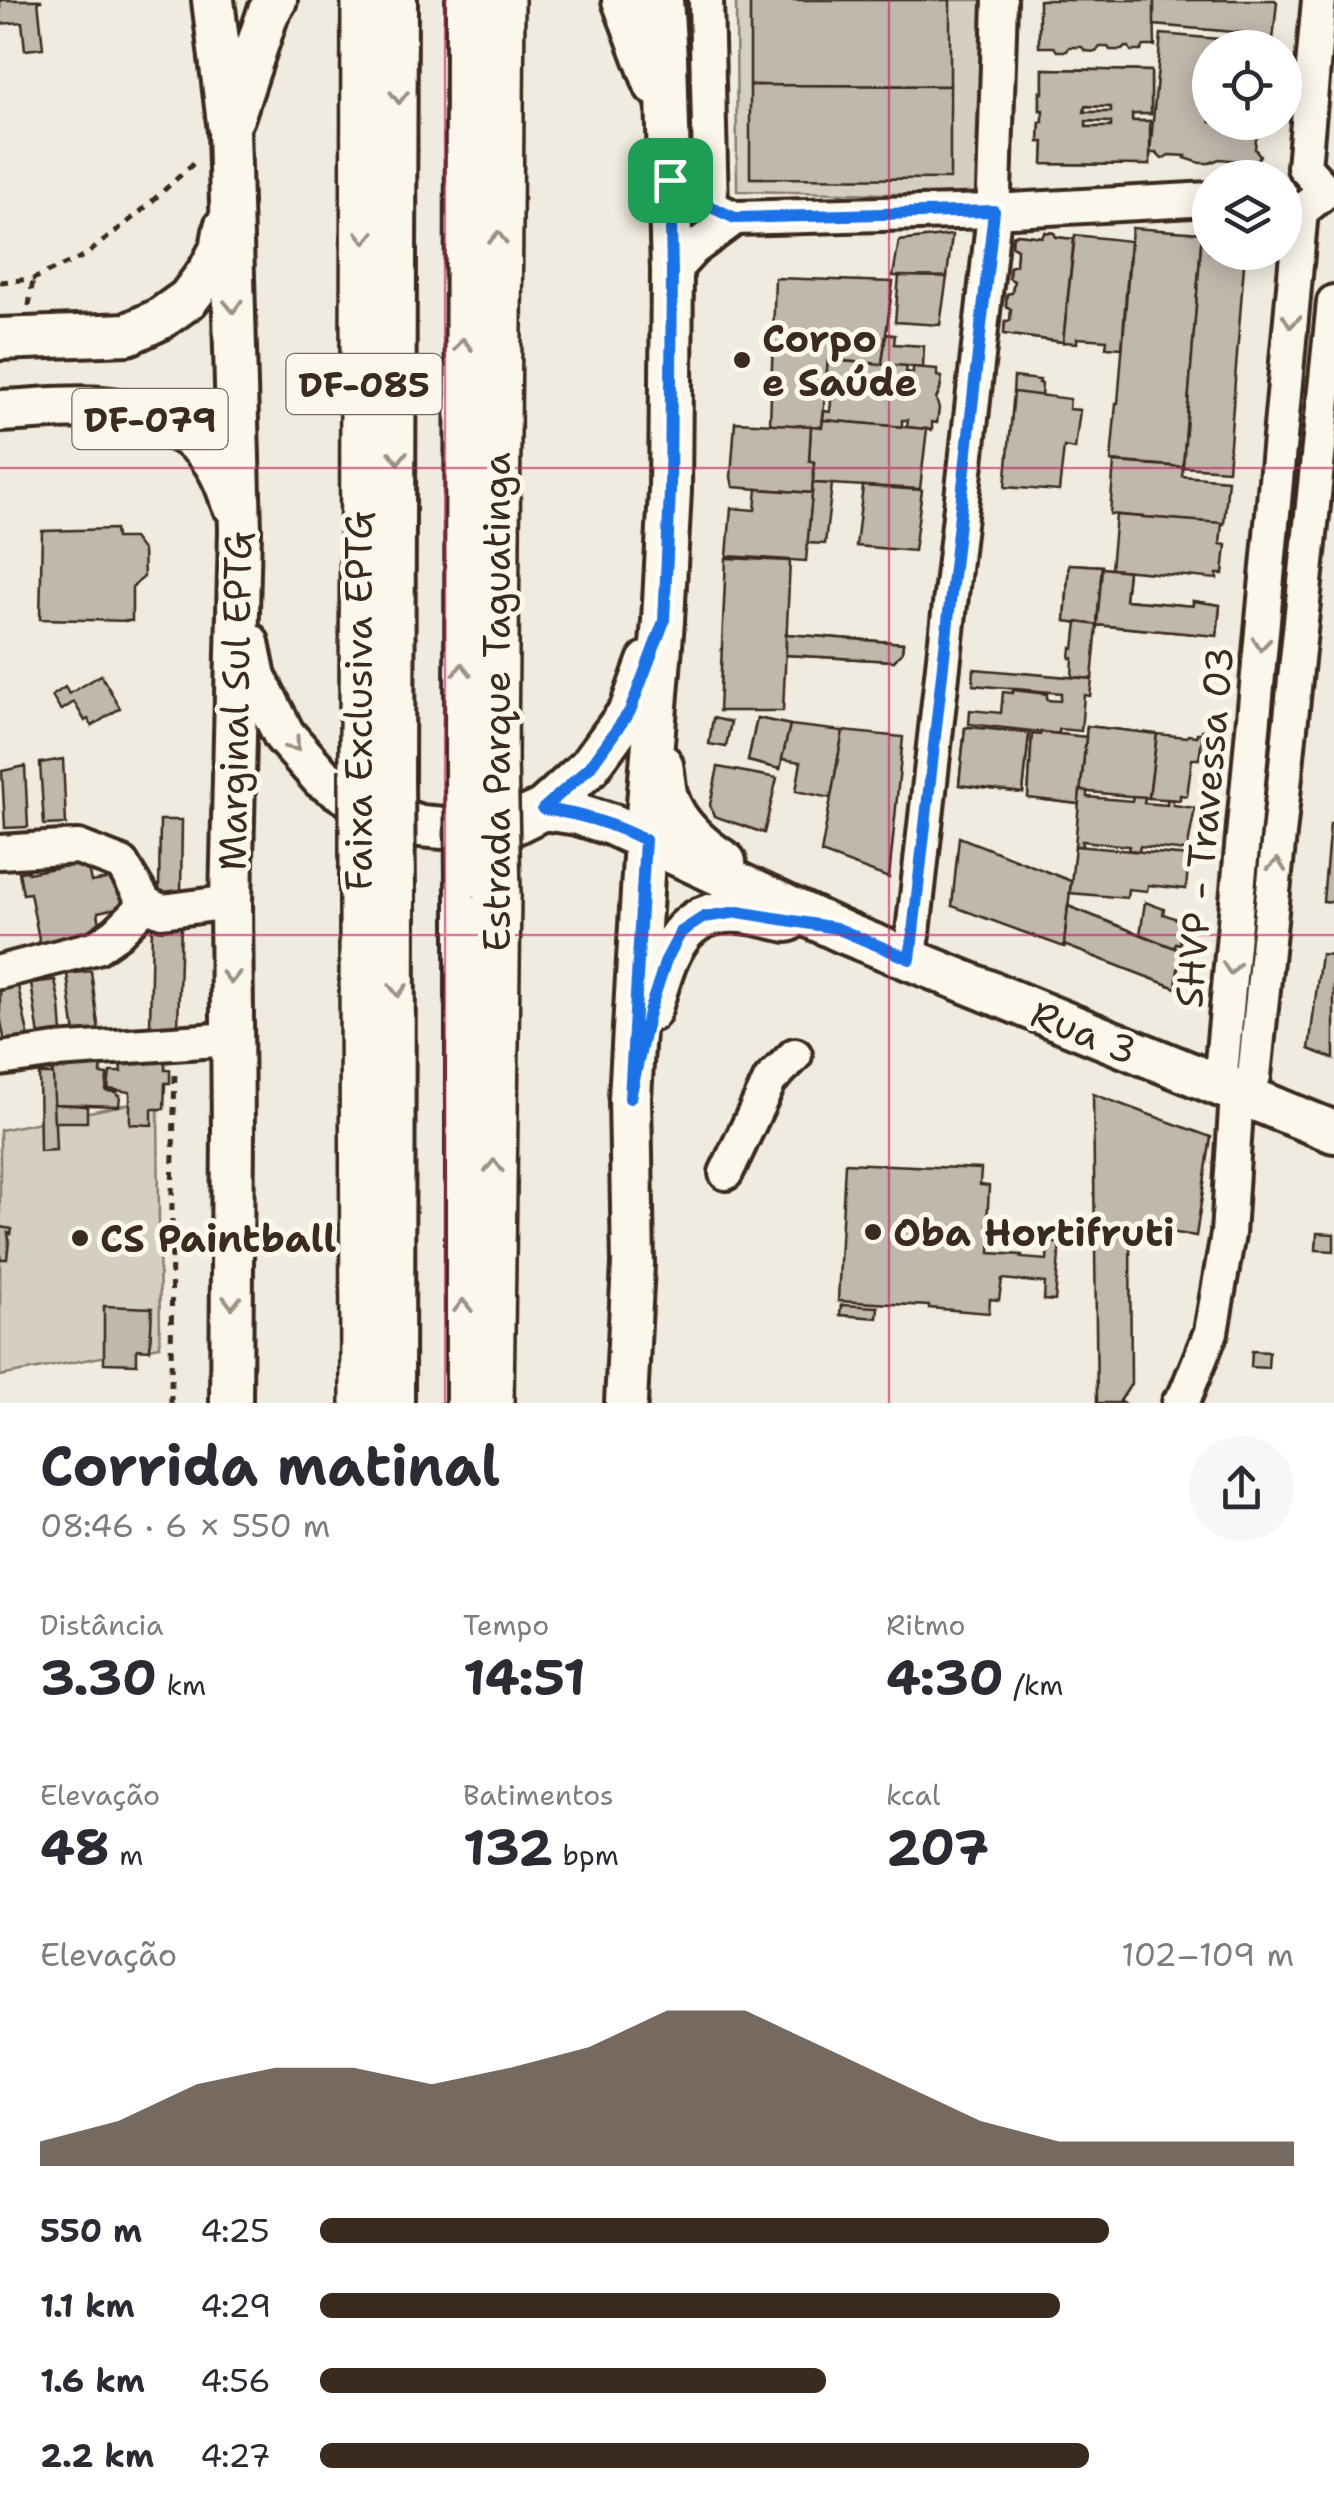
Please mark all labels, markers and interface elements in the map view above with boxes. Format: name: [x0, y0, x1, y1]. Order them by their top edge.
map controls: [1192, 30, 1302, 270]
button: locate: [1192, 30, 1302, 140]
one-way arrow: [389, 90, 410, 106]
pin: [628, 138, 713, 223]
icon: arrive: [643, 153, 698, 208]
button: layers: [1192, 160, 1302, 270]
one-way arrow: [354, 230, 376, 246]
one-way arrow: [488, 230, 509, 246]
one-way arrow: [223, 299, 244, 315]
place label: Corpo e Saúde: [762, 313, 917, 408]
one-way arrow: [1281, 313, 1303, 329]
one-way arrow: [452, 336, 474, 352]
marker: Corpo e Saúde: [731, 349, 753, 371]
road number: DF-085: [286, 354, 442, 414]
road number: DF-079: [72, 389, 228, 449]
one-way arrow: [387, 450, 409, 466]
street label: Estrada Parque Taguatinga: [471, 452, 522, 952]
street label: Faixa Exclusiva EPTG: [333, 511, 384, 891]
street label: Marginal Sul EPTG: [207, 531, 263, 871]
one-way arrow: [1251, 637, 1273, 653]
street label: SHVP - Travessa 03: [1163, 644, 1245, 1010]
one-way arrow: [451, 661, 473, 676]
one-way arrow: [282, 734, 300, 752]
one-way arrow: [1266, 856, 1288, 872]
one-way arrow: [1221, 960, 1242, 976]
one-way arrow: [220, 970, 242, 986]
one-way arrow: [387, 984, 409, 999]
street label: Rua 3: [1023, 988, 1145, 1076]
one-way arrow: [483, 1157, 504, 1173]
place label: Oba Hortifruti: [893, 1207, 1175, 1258]
place label: CS Paintball: [100, 1213, 336, 1264]
marker: Oba Hortifruti: [862, 1221, 884, 1243]
marker: CS Paintball: [69, 1227, 91, 1249]
one-way arrow: [221, 1296, 243, 1311]
one-way arrow: [452, 1297, 474, 1312]
text: Corrida matinal: [40, 1429, 500, 1503]
button: share: [1189, 1436, 1294, 1541]
text: 08:46 · 6 × 550 m: [40, 1504, 330, 1547]
text: Distância: [40, 1606, 163, 1644]
text: Tempo: [463, 1606, 549, 1644]
text: Ritmo: [886, 1606, 966, 1644]
text: 3.30: [40, 1644, 157, 1711]
text: 14:51: [463, 1644, 586, 1711]
text: 4:30: [886, 1644, 1004, 1711]
text: km: [157, 1666, 206, 1704]
text: /km: [1004, 1666, 1063, 1704]
text: Elevação: [40, 1776, 160, 1814]
text: Batimentos: [463, 1776, 614, 1814]
text: kcal: [886, 1776, 940, 1814]
text: 48: [40, 1814, 110, 1881]
text: 132: [463, 1814, 553, 1881]
text: 207: [886, 1814, 989, 1881]
text: m: [110, 1836, 143, 1874]
text: bpm: [553, 1836, 619, 1874]
text: Elevação: [40, 1933, 177, 1976]
text: 102–109 m: [1121, 1933, 1294, 1976]
text: 550 m: [40, 2209, 142, 2252]
text: 4:25: [200, 2209, 270, 2252]
text: 1.1 km: [40, 2284, 135, 2327]
text: 4:29: [200, 2284, 271, 2327]
text: 1.6 km: [40, 2359, 145, 2402]
text: 4:56: [200, 2359, 271, 2402]
text: 2.2 km: [40, 2434, 154, 2477]
text: 4:27: [200, 2434, 271, 2477]

